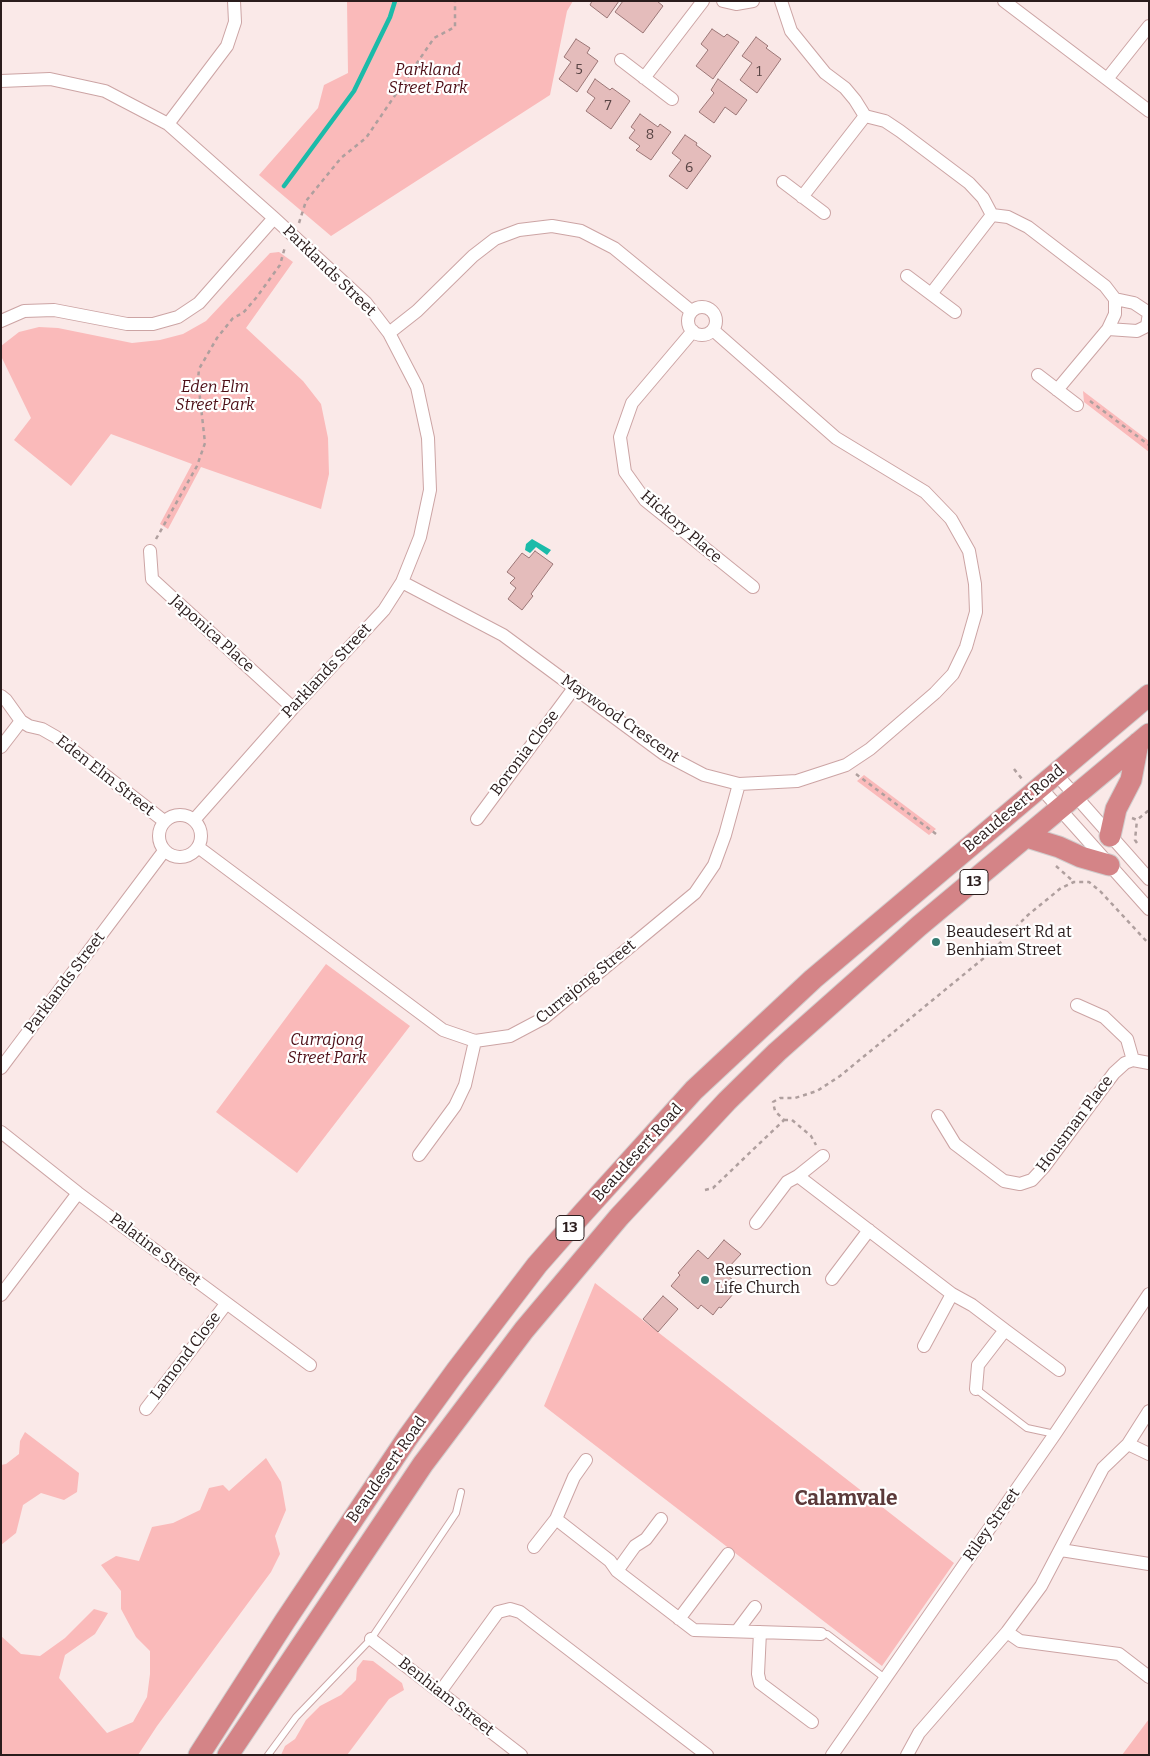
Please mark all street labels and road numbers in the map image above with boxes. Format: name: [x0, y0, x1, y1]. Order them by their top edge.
street label: Parklands Street: [278, 222, 380, 320]
street label: Hickory Place: [637, 487, 725, 567]
street label: Japonica Place: [166, 591, 258, 677]
street label: Parklands Street: [278, 620, 376, 722]
street label: Maywood Crescent: [557, 671, 683, 767]
street label: Boronia Close: [487, 707, 563, 799]
street label: Eden Elm Street: [52, 732, 158, 820]
street label: Beaudesert Road: [960, 761, 1068, 857]
road number: 13: [960, 870, 988, 894]
street label: Parklands Street: [21, 928, 109, 1038]
street label: Currajong Street: [532, 936, 640, 1028]
street label: Housman Place: [1033, 1072, 1117, 1176]
street label: Beaudesert Road: [589, 1100, 687, 1206]
street label: Palatine Street: [106, 1210, 204, 1290]
road number: 13: [556, 1216, 584, 1240]
street label: Lamond Close: [147, 1308, 225, 1404]
street label: Beaudesert Road: [343, 1413, 431, 1527]
street label: Riley Street: [960, 1485, 1024, 1565]
street label: Benhiam Street: [394, 1654, 498, 1740]

